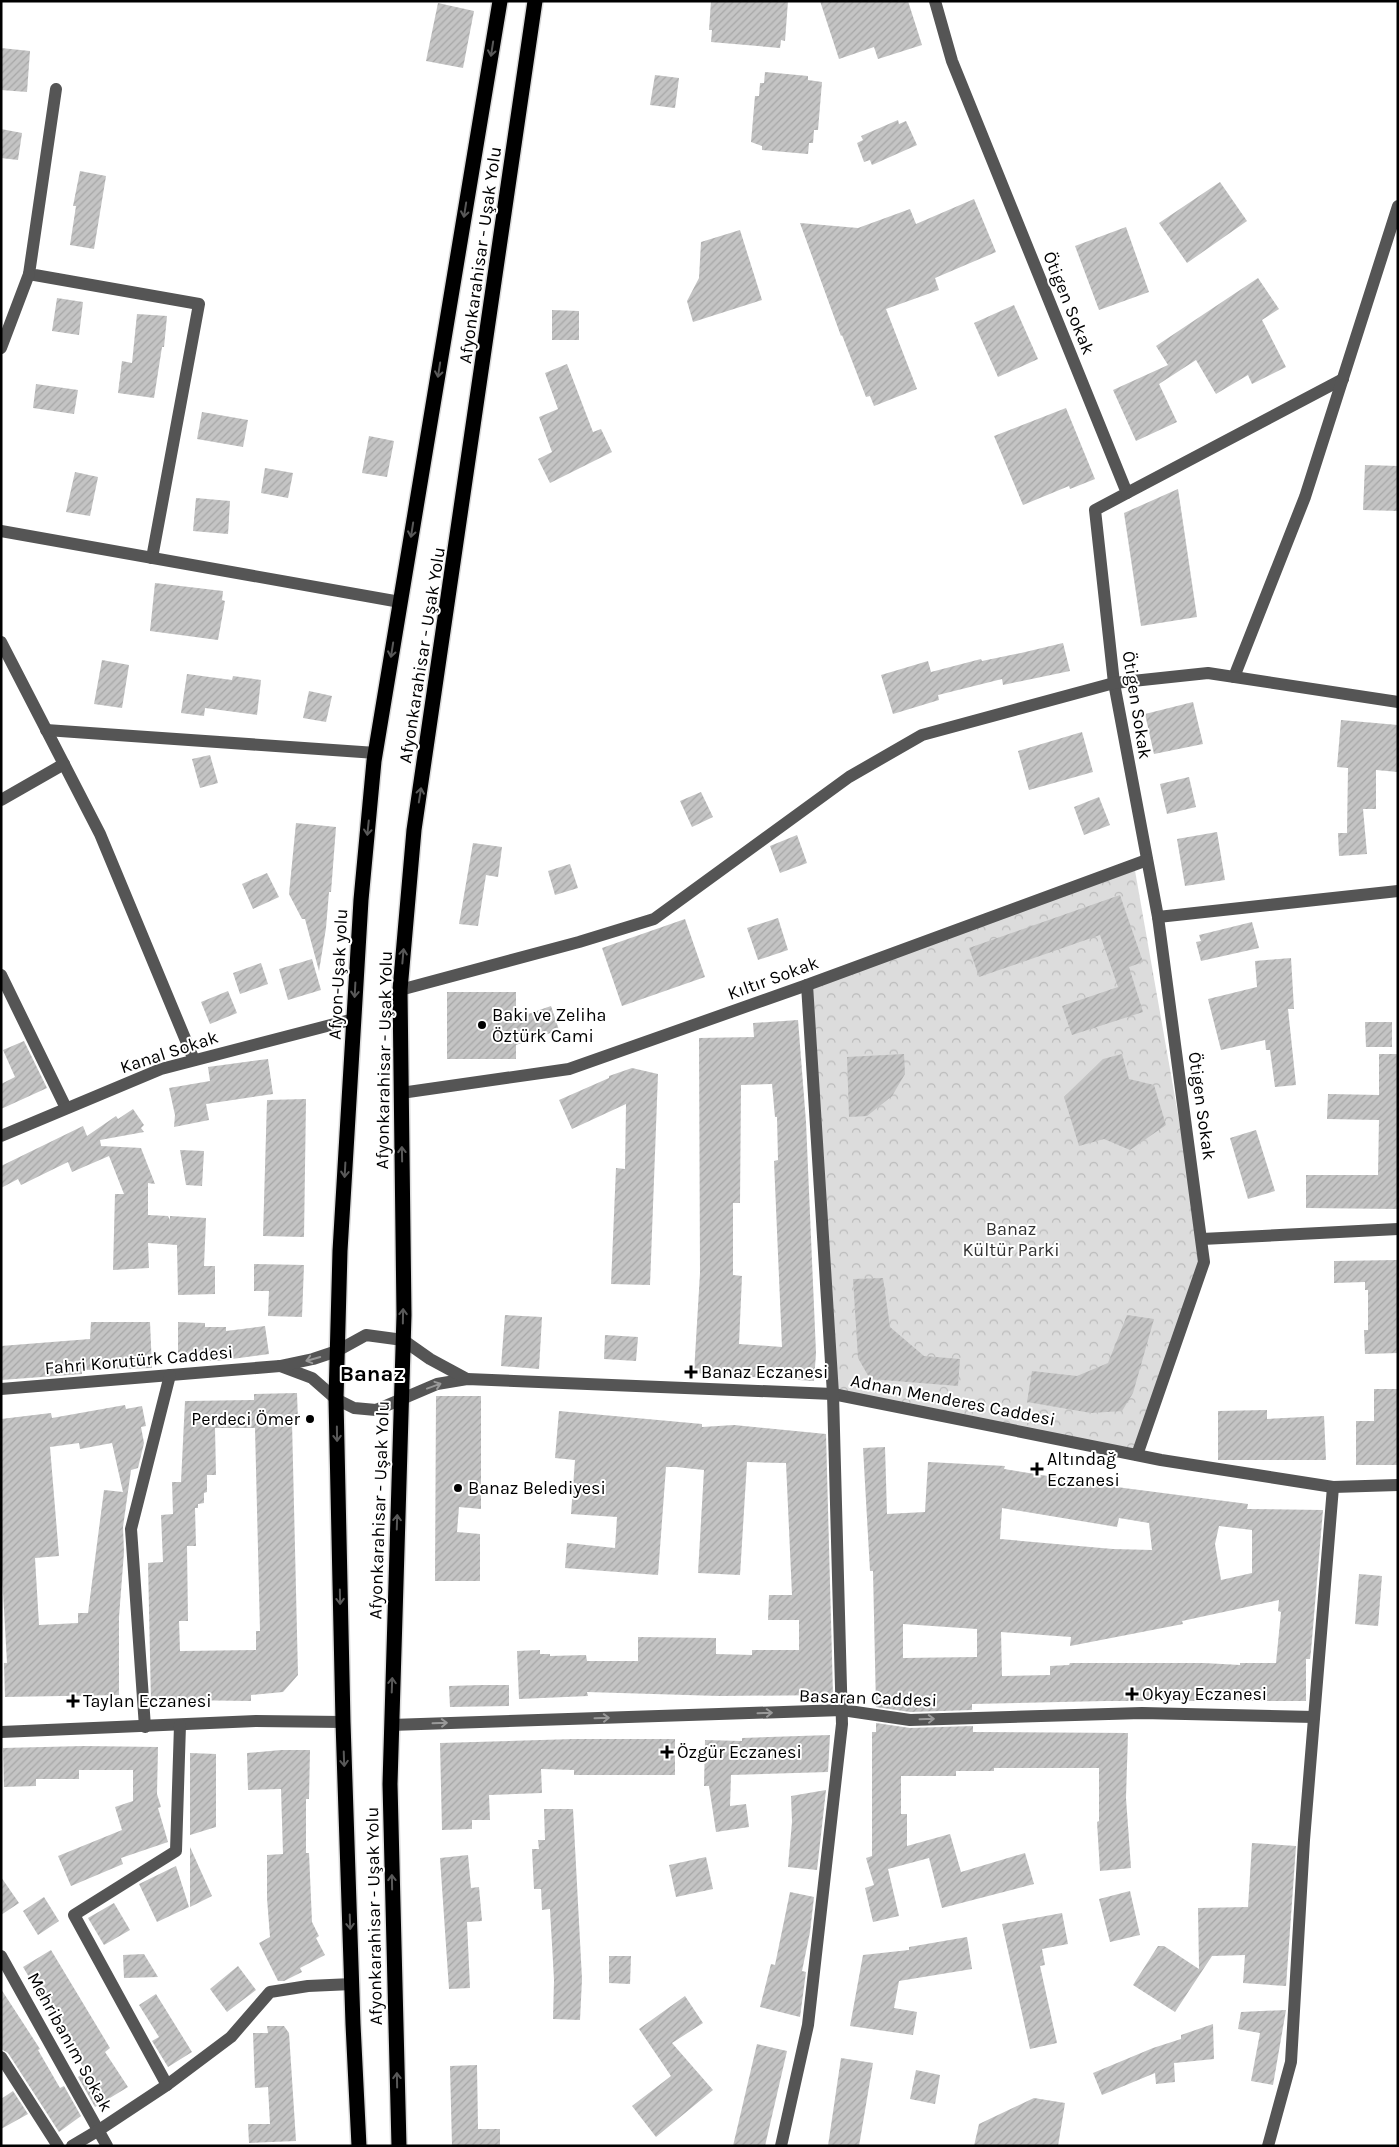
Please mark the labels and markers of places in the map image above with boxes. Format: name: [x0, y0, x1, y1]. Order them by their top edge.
place label: Baki ve Zeliha Öztürk Cami: [492, 1004, 607, 1047]
marker: Baki ve Zeliha Öztürk Cami: [476, 1019, 488, 1031]
place label: Banaz Eczanesi: [701, 1361, 828, 1383]
marker: Banaz Eczanesi: [685, 1366, 697, 1378]
place label: Perdeci Ömer: [191, 1408, 300, 1430]
marker: Perdeci Ömer: [304, 1413, 316, 1425]
place label: Altındağ Eczanesi: [1047, 1448, 1120, 1491]
marker: Altındağ Eczanesi: [1031, 1463, 1043, 1475]
place label: Banaz Belediyesi: [468, 1477, 606, 1499]
marker: Banaz Belediyesi: [452, 1482, 464, 1494]
place label: Okyay Eczanesi: [1142, 1683, 1267, 1705]
marker: Okyay Eczanesi: [1126, 1688, 1138, 1700]
place label: Taylan Eczanesi: [83, 1690, 212, 1712]
marker: Taylan Eczanesi: [67, 1695, 79, 1707]
place label: Özgür Eczanesi: [677, 1741, 802, 1763]
marker: Özgür Eczanesi: [661, 1746, 673, 1758]

